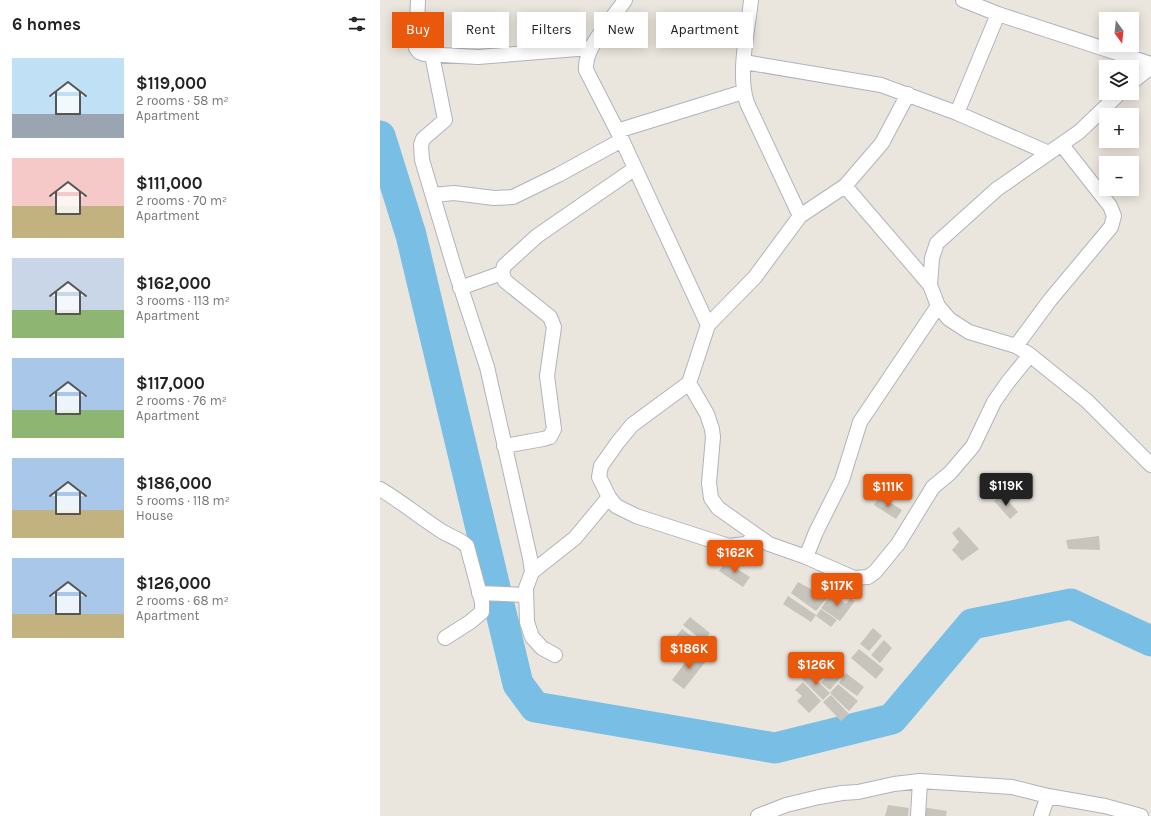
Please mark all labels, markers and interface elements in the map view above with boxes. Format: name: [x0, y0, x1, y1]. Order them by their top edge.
chip: Buy: [392, 12, 444, 48]
chip: Rent: [452, 12, 509, 48]
chip: Filters: [517, 12, 586, 48]
chip: New: [594, 12, 648, 48]
chip: Apartment: [656, 12, 753, 48]
north arrow: [1099, 12, 1139, 52]
map controls: [1099, 12, 1139, 196]
icon: filters: [346, 13, 368, 35]
text: 6 homes: [12, 14, 81, 34]
button: layers: [1099, 60, 1139, 100]
text: $119,000: [136, 73, 207, 93]
icon: home: [44, 74, 92, 122]
text: 2 rooms · 58 m²: [136, 93, 229, 108]
text: Apartment: [136, 108, 199, 123]
button: +: [1099, 108, 1139, 148]
button: −: [1099, 156, 1139, 196]
text: $111,000: [136, 173, 202, 193]
icon: home: [44, 174, 92, 222]
text: 2 rooms · 70 m²: [136, 193, 227, 208]
text: Apartment: [136, 208, 199, 223]
text: $162,000: [136, 273, 211, 293]
icon: home: [44, 274, 92, 322]
text: 3 rooms · 113 m²: [136, 293, 230, 308]
text: Apartment: [136, 308, 199, 323]
text: $117,000: [136, 373, 205, 393]
icon: home: [44, 374, 92, 422]
text: 2 rooms · 76 m²: [136, 393, 227, 408]
text: Apartment: [136, 408, 199, 423]
text: $186,000: [136, 473, 212, 493]
pin: $119K: [978, 473, 1034, 507]
icon: home: [44, 474, 92, 522]
pin: $111K: [860, 474, 916, 508]
text: $119K: [989, 478, 1023, 493]
text: $111K: [872, 479, 904, 494]
text: 5 rooms · 118 m²: [136, 493, 230, 508]
text: House: [136, 508, 173, 523]
pin: $162K: [707, 540, 763, 574]
text: $162K: [716, 545, 754, 560]
text: $126,000: [136, 573, 211, 593]
pin: $117K: [809, 573, 865, 607]
icon: home: [44, 574, 92, 622]
text: $117K: [820, 578, 854, 593]
text: 2 rooms · 68 m²: [136, 593, 229, 608]
text: Apartment: [136, 608, 199, 623]
pin: $186K: [661, 636, 717, 670]
text: $186K: [670, 641, 708, 656]
pin: $126K: [788, 652, 844, 686]
text: $126K: [797, 657, 835, 672]

